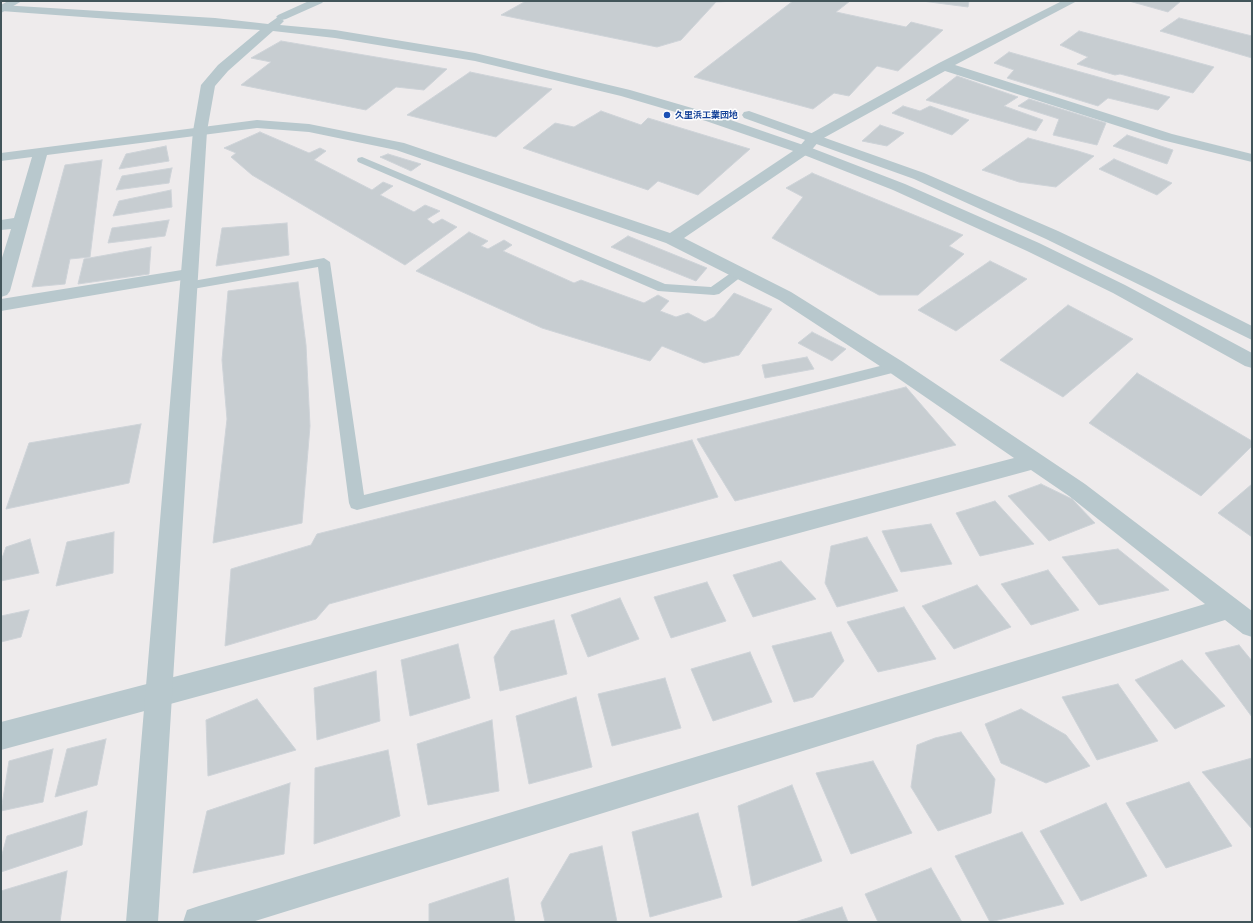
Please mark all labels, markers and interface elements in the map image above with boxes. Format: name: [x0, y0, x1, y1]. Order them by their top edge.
marker: 久里浜工業団地: [662, 110, 672, 120]
place label: 久里浜工業団地: [675, 110, 738, 120]

